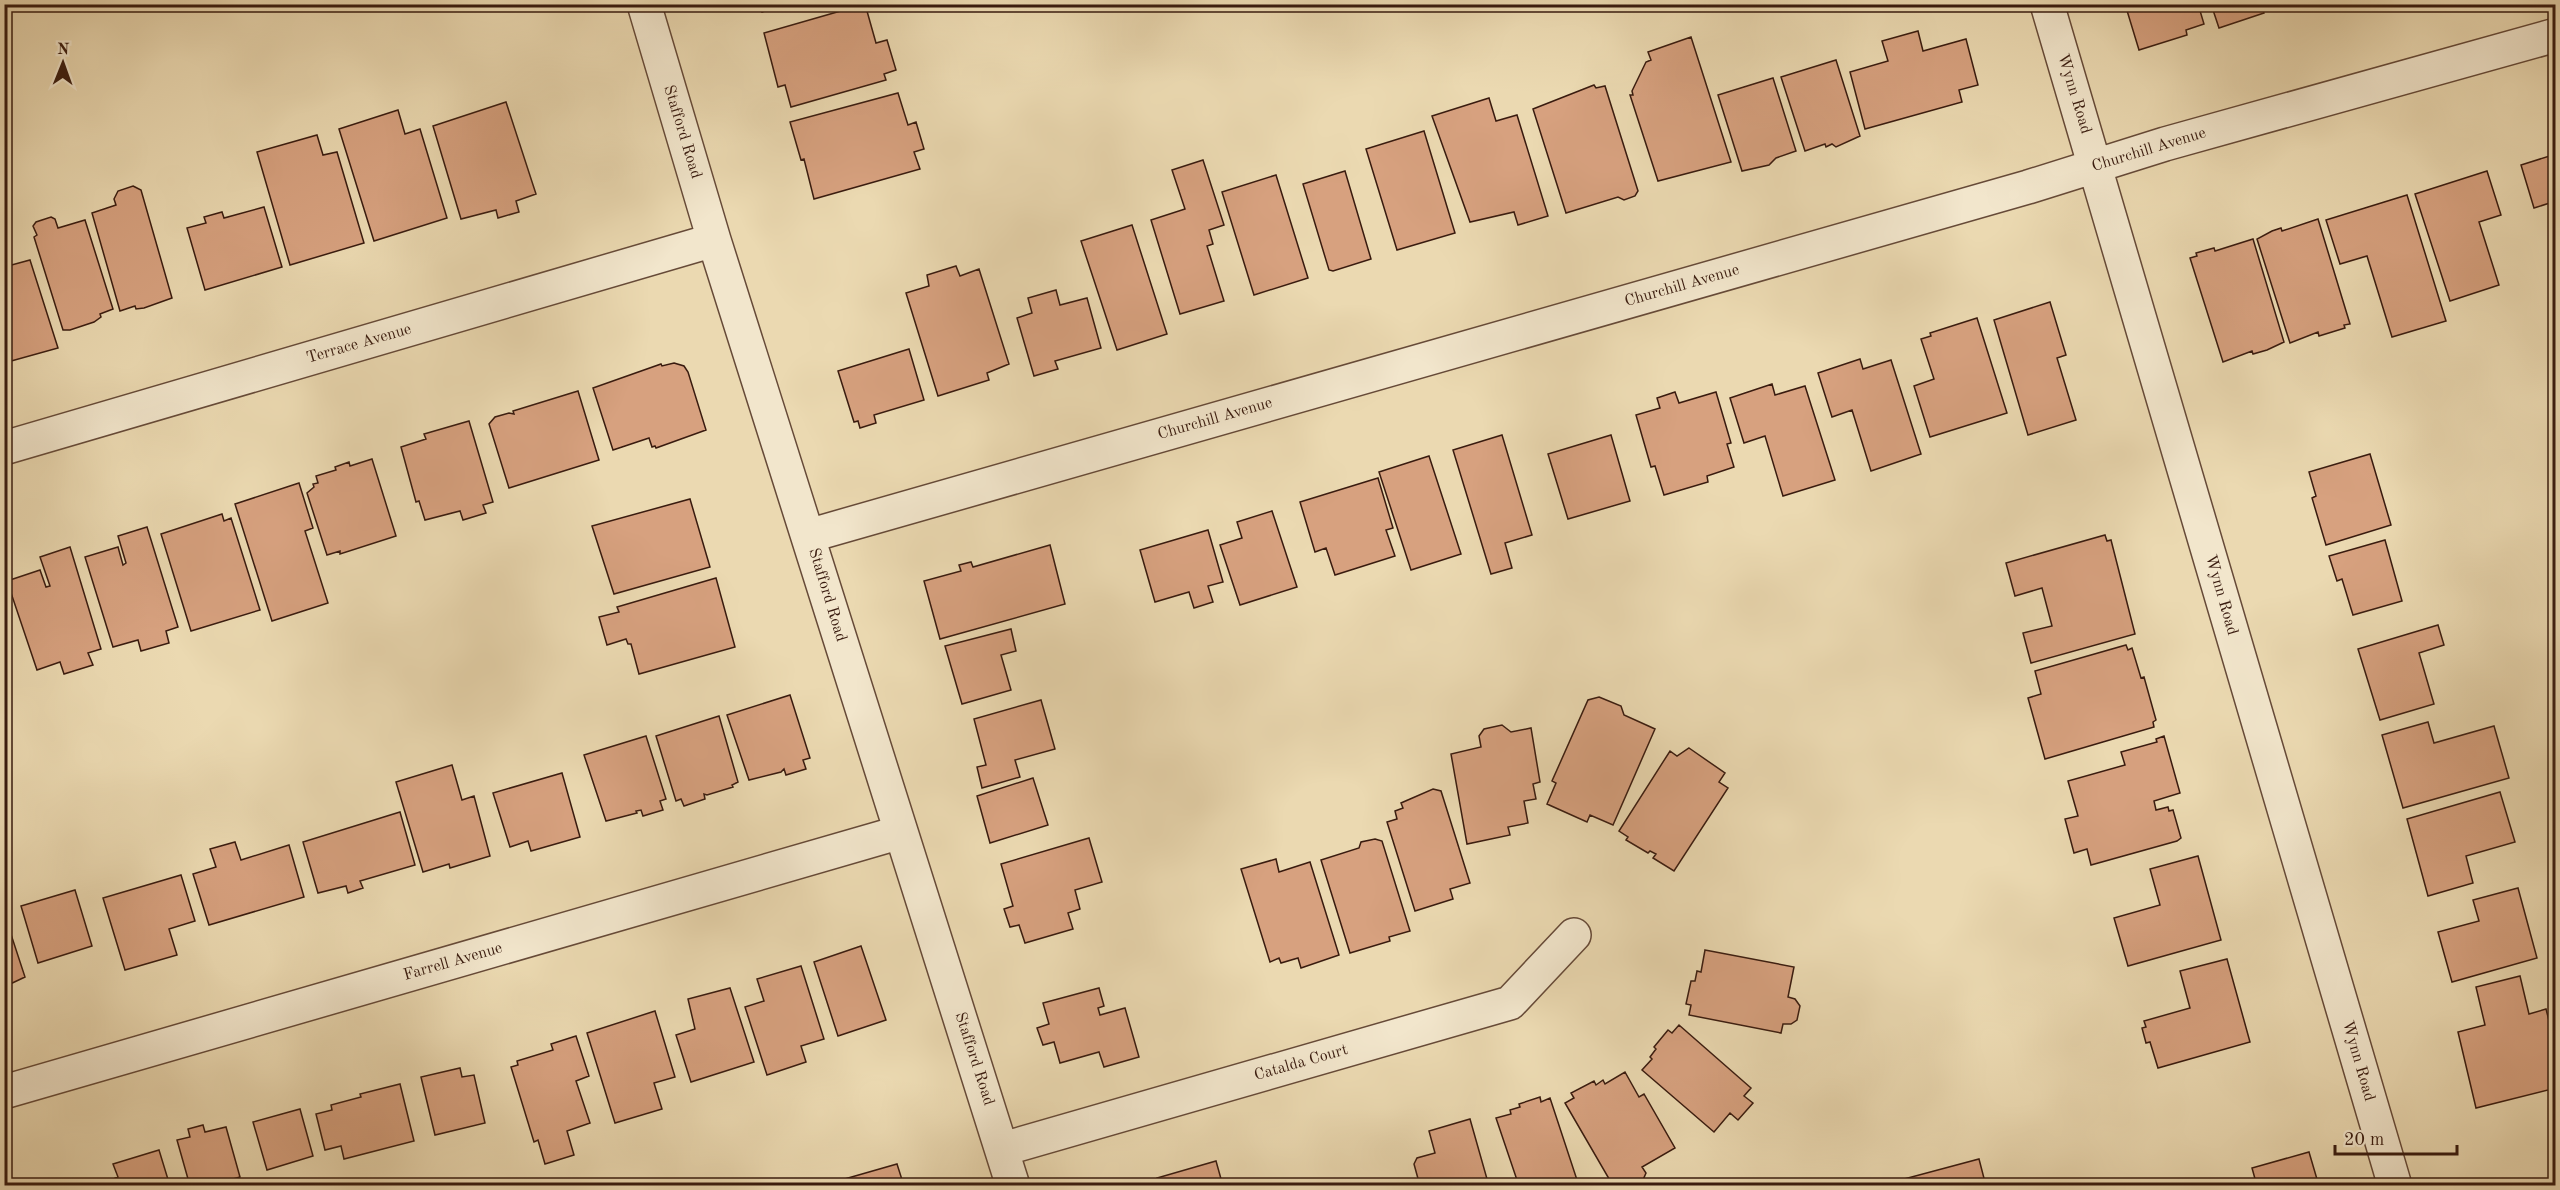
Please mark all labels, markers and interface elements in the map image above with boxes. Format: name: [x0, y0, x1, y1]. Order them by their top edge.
north arrow: [33, 33, 93, 93]
text: N: [57, 42, 70, 58]
street label: Wynn Road: [2054, 52, 2094, 136]
street label: Stafford Road: [660, 83, 704, 181]
street label: Churchill Avenue: [2090, 125, 2208, 175]
street label: Churchill Avenue: [1623, 262, 1741, 310]
street label: Terrace Avenue: [305, 321, 413, 367]
street label: Churchill Avenue: [1156, 395, 1274, 443]
street label: Stafford Road: [805, 546, 849, 644]
street label: Wynn Road: [2202, 553, 2240, 637]
street label: Farrell Avenue: [402, 940, 504, 984]
street label: Stafford Road: [951, 1010, 997, 1108]
street label: Wynn Road: [2339, 1019, 2377, 1103]
street label: Catalda Court: [1252, 1042, 1350, 1084]
scale bar: [2335, 1118, 2456, 1156]
text: 20 m: [2344, 1131, 2384, 1149]

